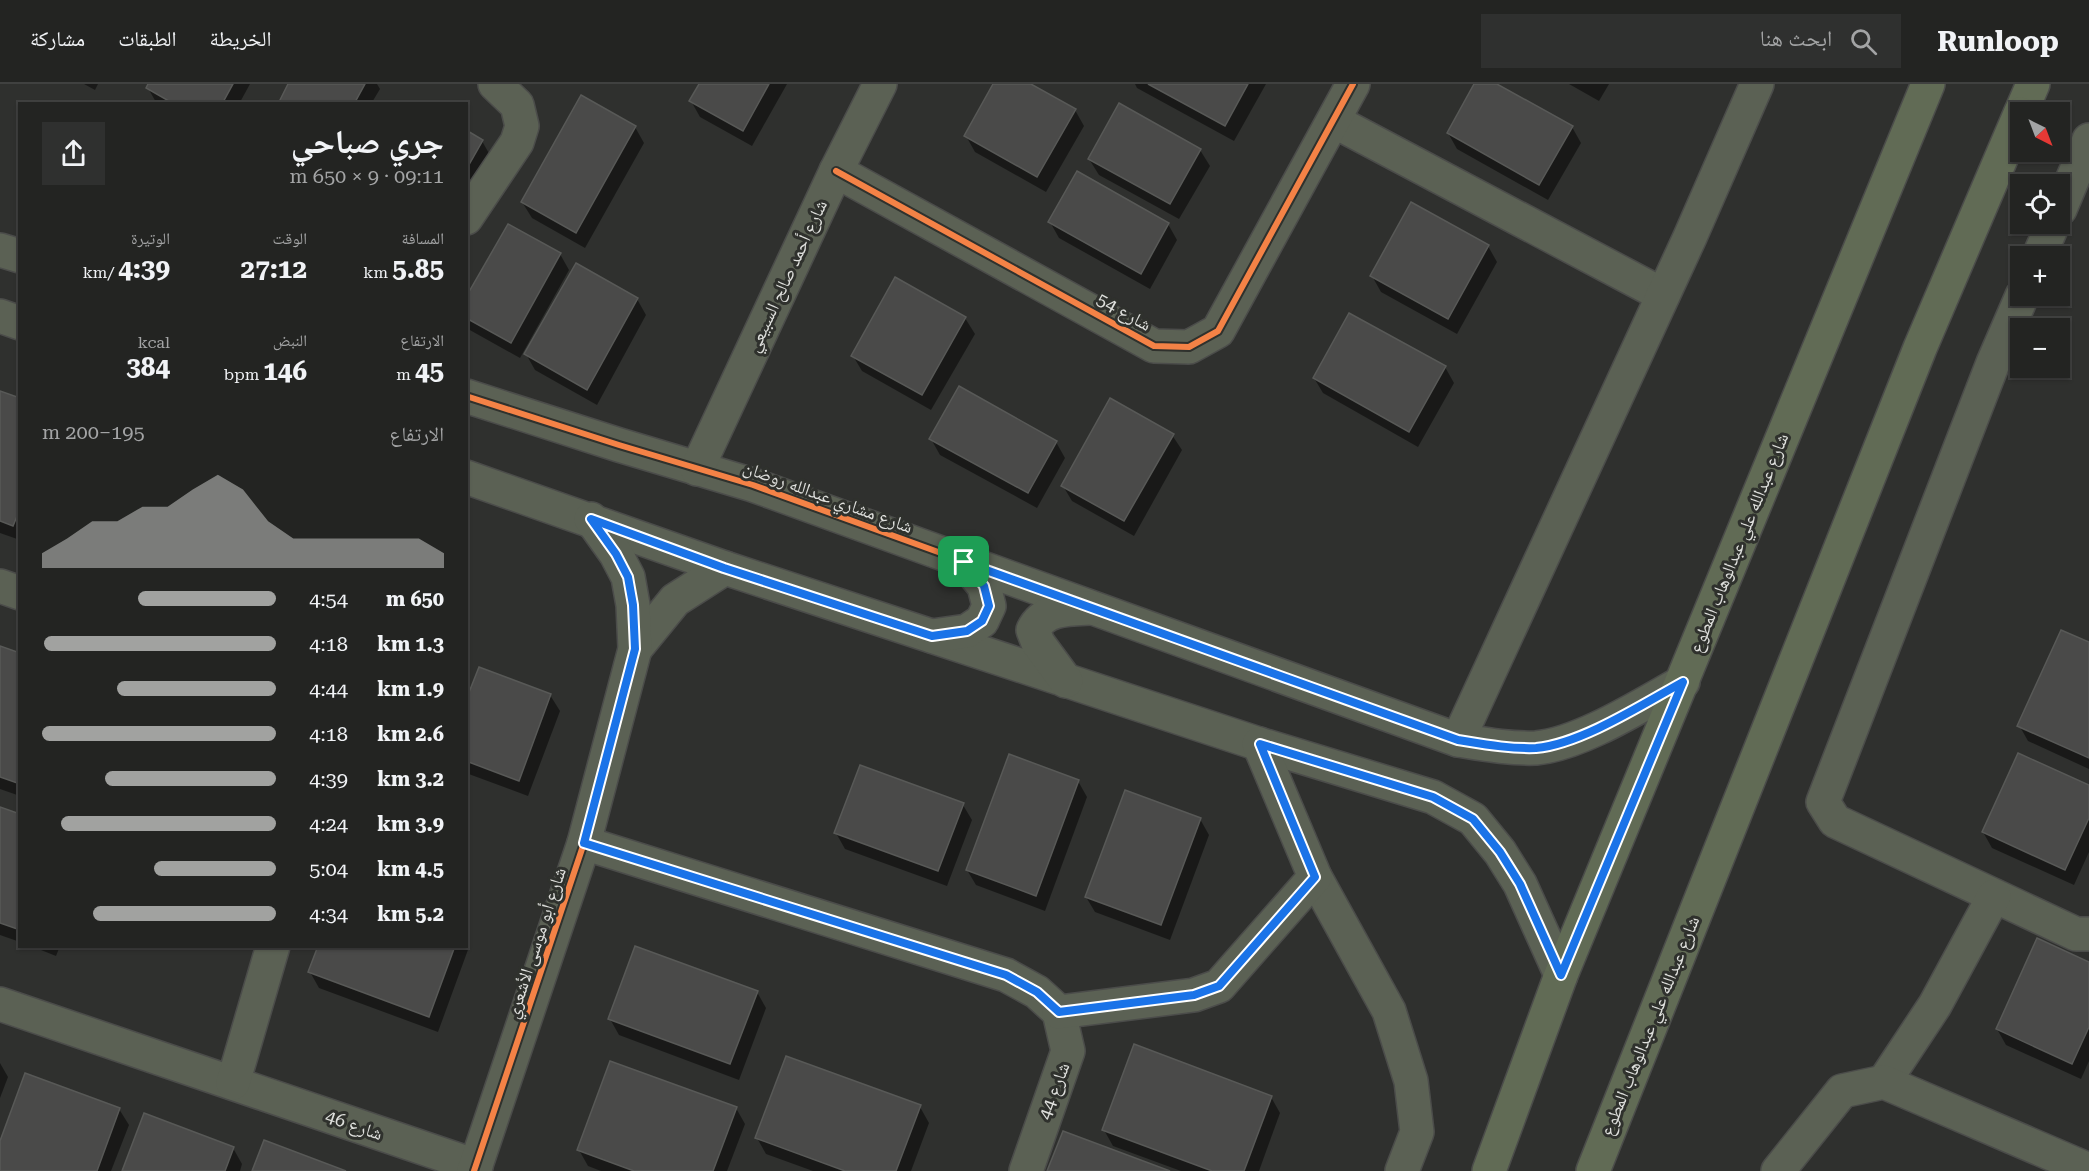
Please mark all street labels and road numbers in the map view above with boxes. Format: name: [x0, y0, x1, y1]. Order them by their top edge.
street label: شارع أحمد صالح السبيعي: [742, 196, 835, 357]
street label: شارع 54: [1093, 288, 1155, 336]
street label: شارع عبدالله علي عبدالوهاب المطوع: [1685, 430, 1797, 657]
street label: شارع مشاري عبدالله روضان: [739, 456, 916, 541]
street label: شارع أبو موسى الأشعري: [501, 865, 574, 1022]
street label: شارع عبدالله علي عبدالوهاب المطوع: [1596, 913, 1708, 1140]
street label: شارع 44: [1034, 1060, 1074, 1122]
street label: شارع 46: [323, 1105, 385, 1145]

